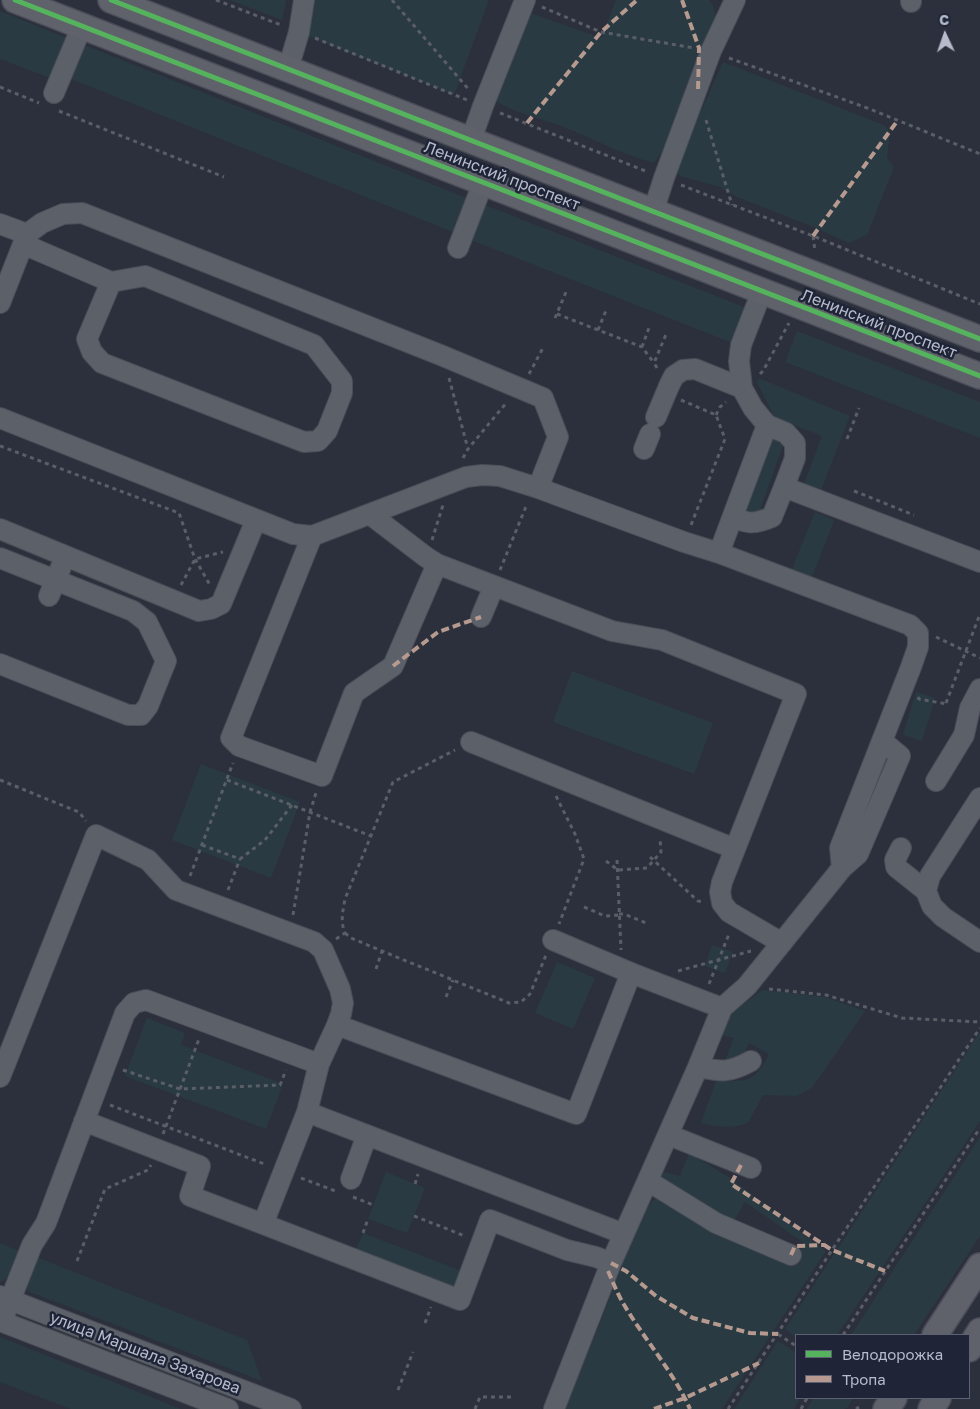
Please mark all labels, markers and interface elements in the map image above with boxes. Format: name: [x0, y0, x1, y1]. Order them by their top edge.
north arrow: [920, 10, 970, 60]
text: С: [939, 11, 950, 28]
street label: Ленинский проспект: [421, 137, 583, 215]
street label: Ленинский проспект: [798, 285, 960, 363]
street label: улица Маршала Захарова: [47, 1308, 243, 1398]
legend: [795, 1334, 970, 1399]
text: Велодорожка: [842, 1345, 943, 1363]
text: Тропа: [842, 1370, 886, 1388]

